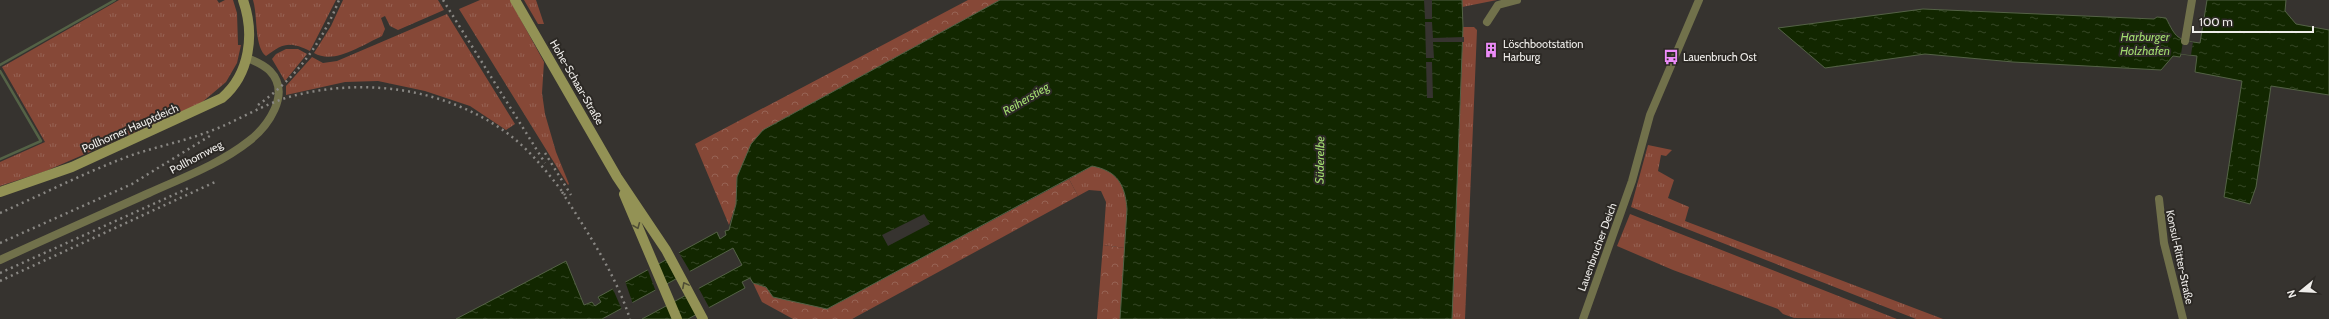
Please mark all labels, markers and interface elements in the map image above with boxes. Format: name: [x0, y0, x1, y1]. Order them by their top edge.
scale bar: [2193, 8, 2313, 34]
text: 100 m: [2199, 14, 2233, 29]
water label: Harburger Holzhafen: [2120, 29, 2171, 58]
street label: Hohe-Schaar-Straße: [547, 37, 607, 127]
place label: Löschbootstation Harburg: [1503, 37, 1583, 64]
building icon: Löschbootstation Harburg: [1482, 41, 1500, 59]
bus stop icon: Lauenbruch Ost: [1662, 48, 1680, 66]
place label: Lauenbruch Ost: [1683, 50, 1757, 64]
water label: Reiherstieg: [1000, 79, 1052, 118]
street label: Pollhorner Hauptdeich: [80, 100, 180, 156]
water label: Süderelbe: [1312, 136, 1327, 184]
street label: Pollhornweg: [167, 137, 225, 177]
street label: Lauenbrucher Deich: [1575, 201, 1620, 293]
street label: Konsul-Ritter-Straße: [2163, 209, 2197, 306]
one-way arrow: [632, 223, 640, 230]
north arrow: [2281, 271, 2321, 311]
one-way arrow: [682, 281, 689, 289]
text: N: [2284, 288, 2299, 300]

